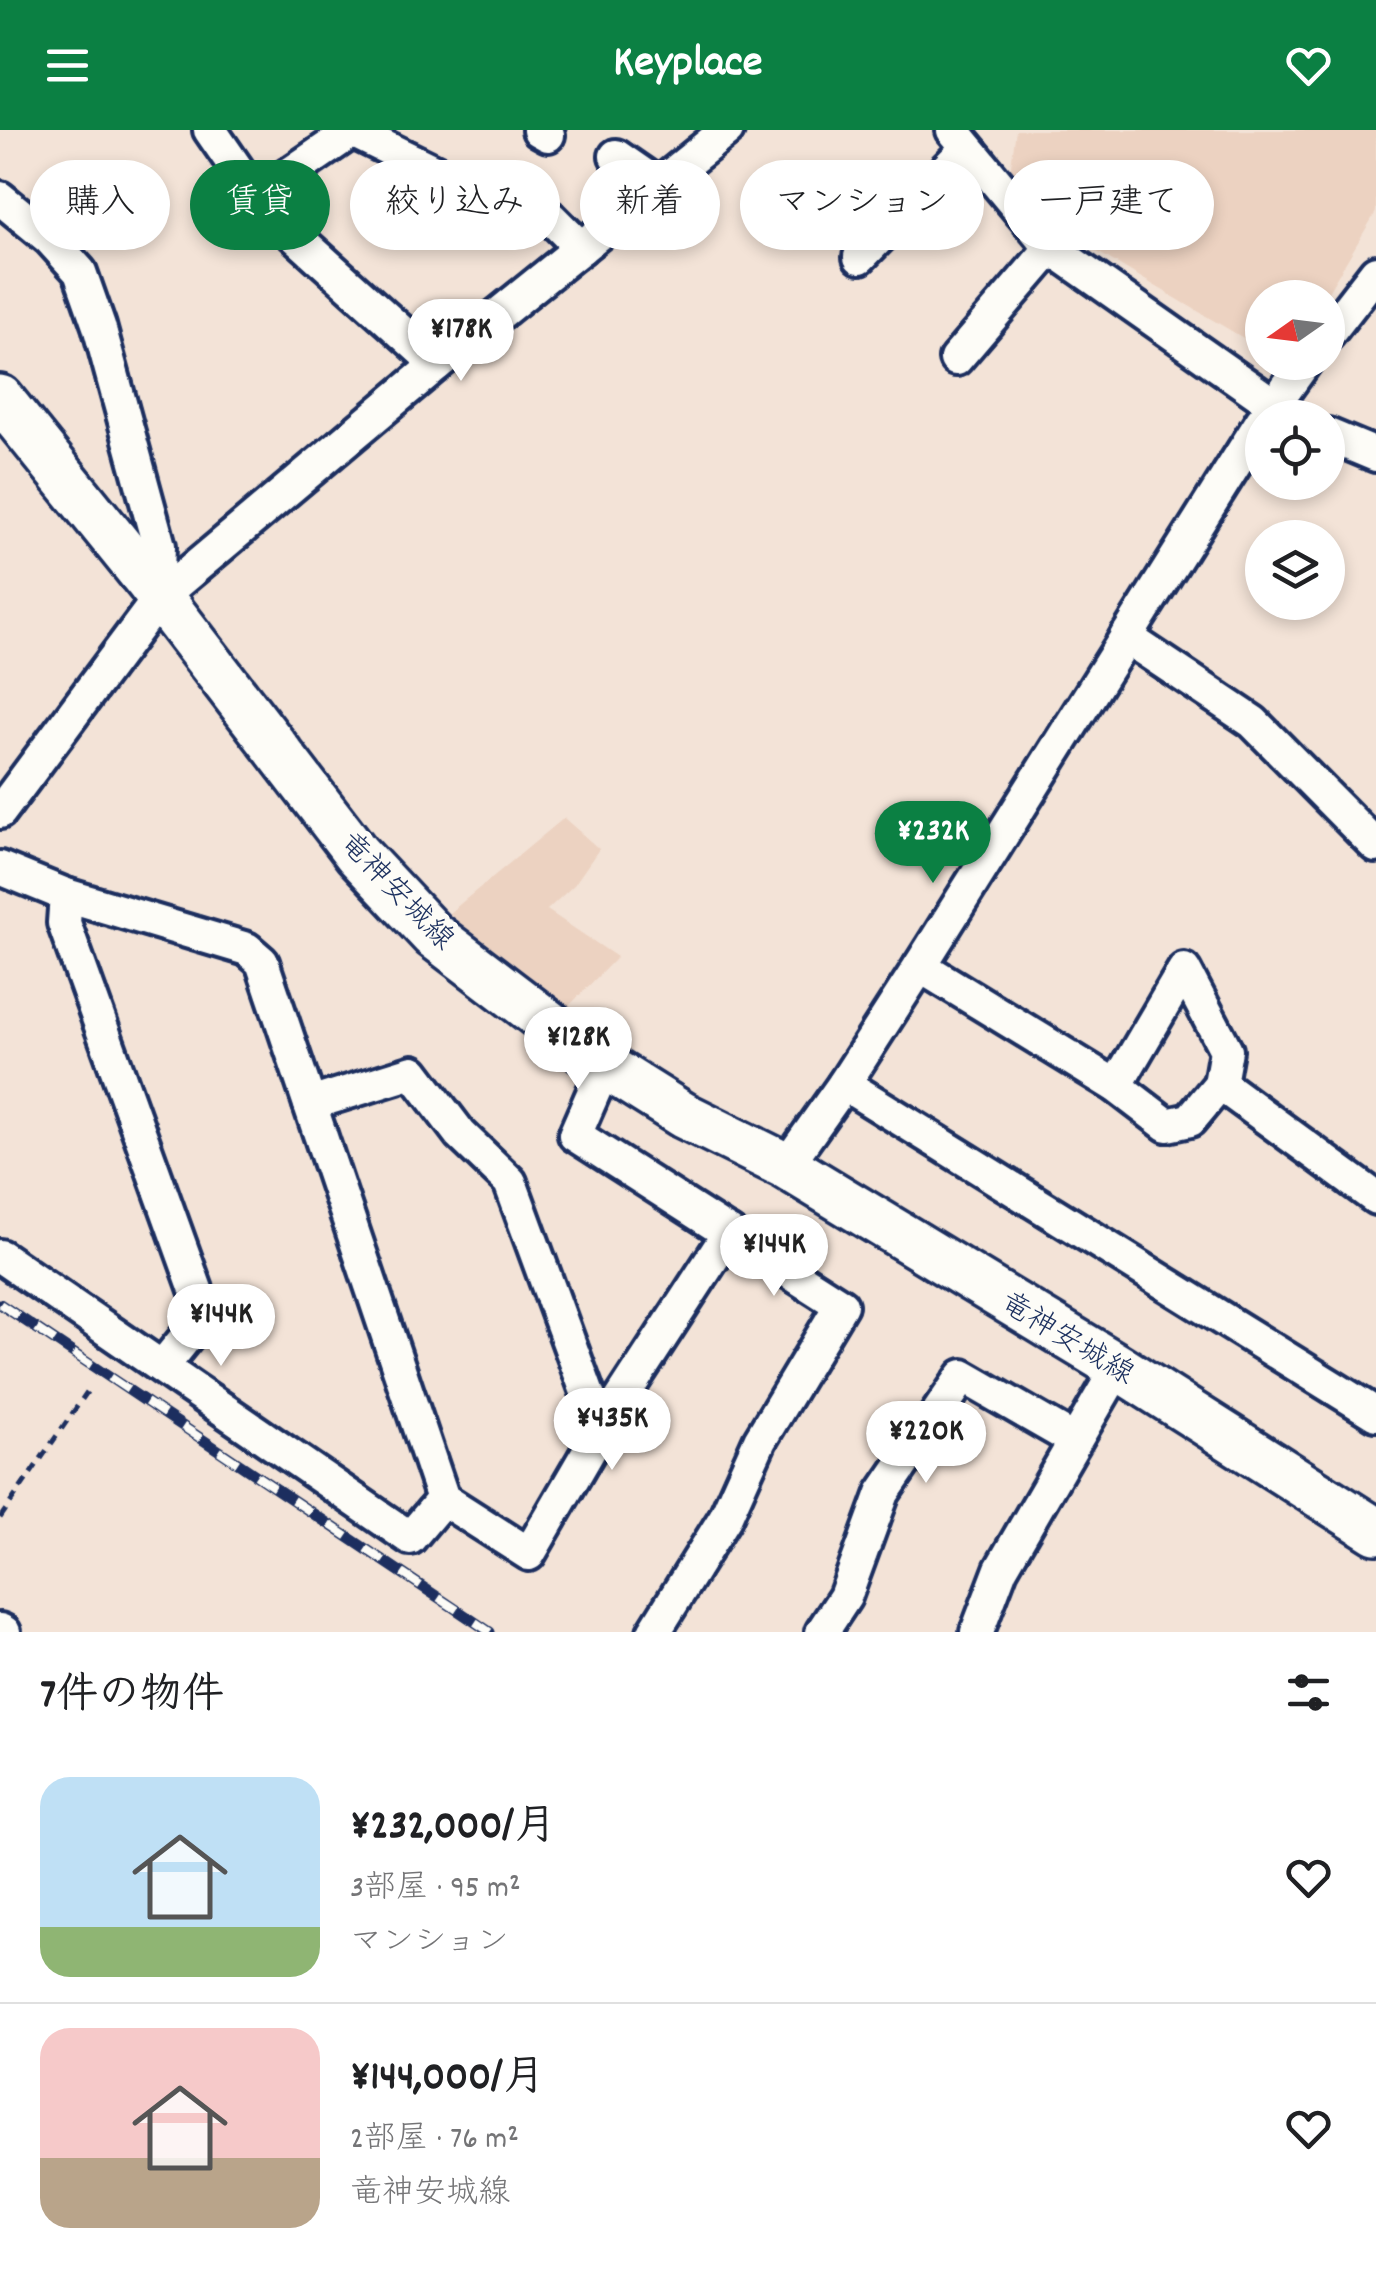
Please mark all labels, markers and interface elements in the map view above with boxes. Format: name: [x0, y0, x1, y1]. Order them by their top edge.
text: Keyplace: [613, 33, 763, 97]
icon: menu: [40, 38, 95, 93]
icon: heart: [1281, 38, 1336, 93]
chip: 購入: [30, 160, 170, 250]
chip: 賃貸: [190, 160, 330, 250]
chip: 絞り込み: [350, 160, 560, 250]
chip: 新着: [580, 160, 720, 250]
chip: マンション: [740, 160, 984, 250]
chip: 一戸建て: [1004, 160, 1214, 250]
north arrow: [1245, 280, 1345, 380]
map controls: [1245, 280, 1345, 620]
pin: ¥178K: [391, 299, 531, 384]
text: ¥178K: [430, 308, 492, 354]
button: locate: [1245, 400, 1345, 500]
button: layers: [1245, 520, 1345, 620]
pin: ¥232K: [863, 801, 1003, 886]
text: ¥232K: [897, 810, 969, 856]
street label: 竜神安城線: [327, 824, 462, 962]
pin: ¥128K: [508, 1007, 648, 1092]
text: ¥128K: [546, 1016, 610, 1062]
pin: ¥144K: [704, 1214, 844, 1299]
text: ¥144K: [742, 1223, 806, 1269]
pin: ¥144K: [151, 1284, 291, 1369]
street label: 竜神安城線: [990, 1284, 1141, 1398]
text: ¥144K: [189, 1293, 253, 1339]
pin: ¥435K: [542, 1388, 682, 1473]
text: ¥435K: [576, 1397, 648, 1443]
pin: ¥220K: [856, 1401, 996, 1486]
text: ¥220K: [888, 1410, 964, 1456]
icon: filters: [1281, 1665, 1336, 1720]
text: 7件の物件: [40, 1668, 224, 1728]
text: ¥232,000/月: [350, 1799, 556, 1859]
icon: home: [120, 1817, 240, 1937]
icon: heart: [1281, 1850, 1336, 1905]
text: 3部屋 · 95 m²: [350, 1867, 521, 1913]
text: マンション: [350, 1921, 509, 1967]
text: ¥144,000/月: [350, 2050, 545, 2110]
icon: home: [120, 2068, 240, 2188]
icon: heart: [1281, 2101, 1336, 2156]
text: 2部屋 · 76 m²: [350, 2118, 519, 2164]
text: 竜神安城線: [350, 2172, 510, 2218]

